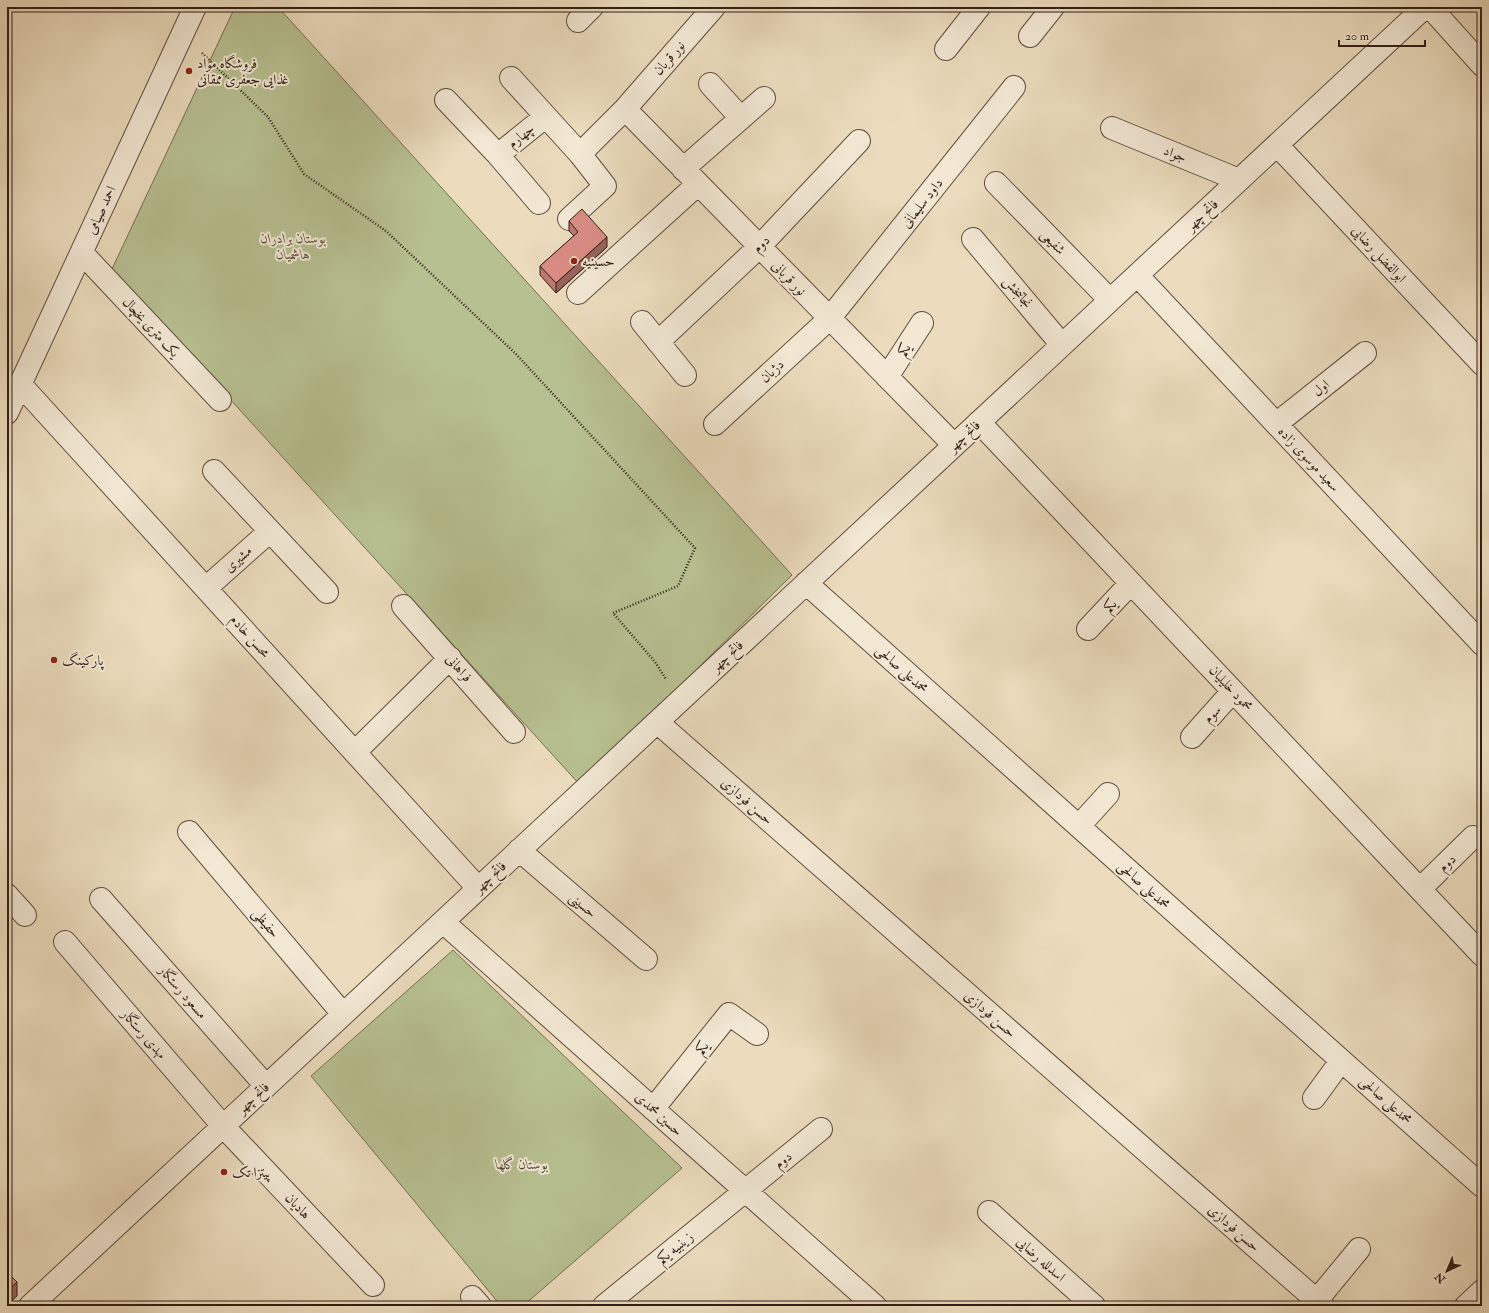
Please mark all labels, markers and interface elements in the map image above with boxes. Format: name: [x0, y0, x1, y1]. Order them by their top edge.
scale bar: [1339, 22, 1425, 48]
text: 20 m: [1345, 29, 1370, 44]
street label: نور قربان: [649, 37, 689, 79]
place label: فروشگاه مواد غذایی جعفری ممقانی: [197, 54, 288, 89]
marker: فروشگاه مواد غذایی جعفری ممقانی: [184, 66, 194, 76]
street label: چهارم: [504, 120, 540, 155]
street label: جواد: [1161, 142, 1189, 166]
street label: داود سلیمانی: [897, 175, 947, 231]
street label: احمد صیامی: [82, 183, 120, 237]
street label: فاتح چهر: [1181, 196, 1225, 239]
street label: ابوالفضل رضایی: [1347, 222, 1410, 288]
street label: شفیعی: [1036, 226, 1069, 259]
park label: بوستان برادران هاشمیان: [260, 230, 326, 263]
street label: دوم: [749, 232, 776, 259]
place label: حسینیه: [582, 253, 615, 270]
marker: حسینیه: [569, 256, 579, 266]
street label: نور قربانی: [768, 257, 810, 299]
street label: نجاتبخش: [999, 272, 1036, 312]
street label: یک متری یخچال: [118, 293, 184, 362]
street label: یکم: [894, 339, 919, 363]
street label: دژبان: [756, 356, 788, 386]
street label: اول: [1309, 376, 1333, 400]
street label: فاتح چهر: [943, 417, 987, 460]
street label: سعید موسوی زاده: [1275, 423, 1343, 495]
street label: مشیری: [220, 542, 256, 576]
street label: یکم: [1100, 595, 1125, 620]
street label: محسن خادم: [223, 611, 274, 664]
street label: فاتح چهر: [706, 637, 750, 680]
street label: محمدعلی صالحی: [872, 641, 932, 698]
street label: فراهانی: [442, 650, 476, 686]
place label: پارکینگ: [62, 651, 105, 671]
marker: پارکینگ: [49, 655, 59, 665]
street label: محمود خلیلیان: [1206, 662, 1256, 714]
street label: سوم: [1199, 701, 1228, 730]
street label: حسن فودازی: [717, 774, 776, 829]
street label: دوم: [1435, 851, 1462, 878]
street label: محمدعلی صالحی: [1114, 857, 1174, 914]
street label: فاتح چهر: [469, 858, 513, 901]
street label: حسینی: [565, 889, 600, 922]
street label: حفیظی: [248, 905, 283, 942]
street label: مسعود رستگار: [154, 960, 212, 1022]
street label: حسن فودازی: [960, 987, 1019, 1042]
street label: مهدی رستگار: [116, 1004, 171, 1063]
street label: یکم: [692, 1037, 717, 1061]
street label: محمدعلی صالحی: [1356, 1072, 1416, 1129]
street label: فاتح چهر: [232, 1079, 276, 1122]
street label: حسین محمدی: [632, 1088, 686, 1140]
street label: دوم: [771, 1148, 798, 1175]
park label: بوستان گلها: [494, 1156, 549, 1173]
place label: پیتزا تک: [232, 1164, 271, 1183]
marker: پیتزا تک: [219, 1167, 229, 1177]
street label: هادیان: [282, 1189, 314, 1223]
street label: حسن فودازی: [1204, 1201, 1263, 1256]
street label: زینبیه یکم: [653, 1228, 700, 1272]
street label: اسدلله رضایی: [1012, 1233, 1069, 1286]
north arrow: [1427, 1251, 1467, 1291]
text: N: [1432, 1269, 1449, 1287]

